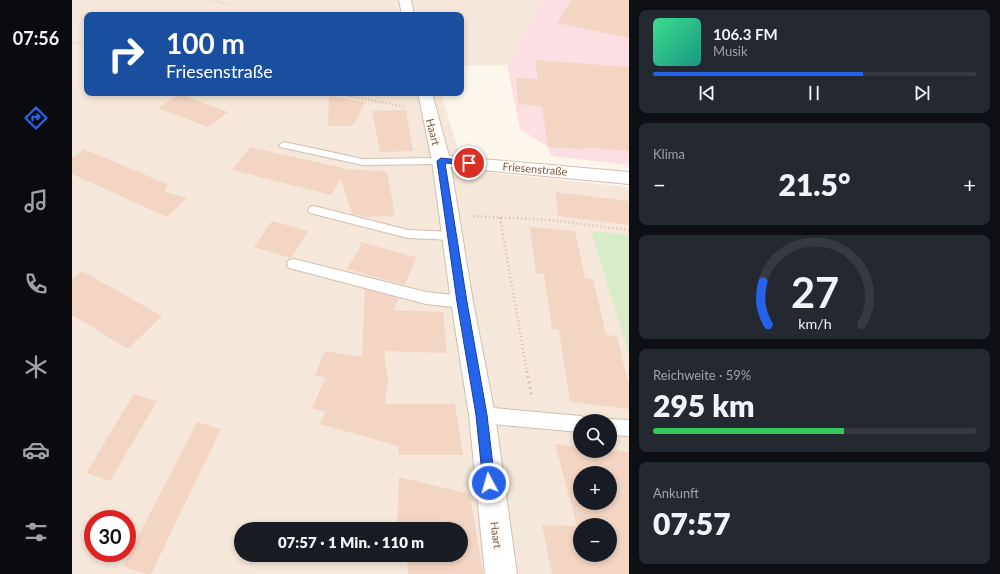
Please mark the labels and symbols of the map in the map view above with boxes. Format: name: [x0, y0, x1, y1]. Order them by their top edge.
street label: Haart: [424, 117, 443, 147]
pin: [452, 146, 486, 180]
street label: Friesenstraße: [502, 159, 568, 178]
position arrow: [468, 462, 510, 504]
speed limit sign: 30: [84, 510, 136, 562]
street label: Haart: [488, 521, 505, 549]

